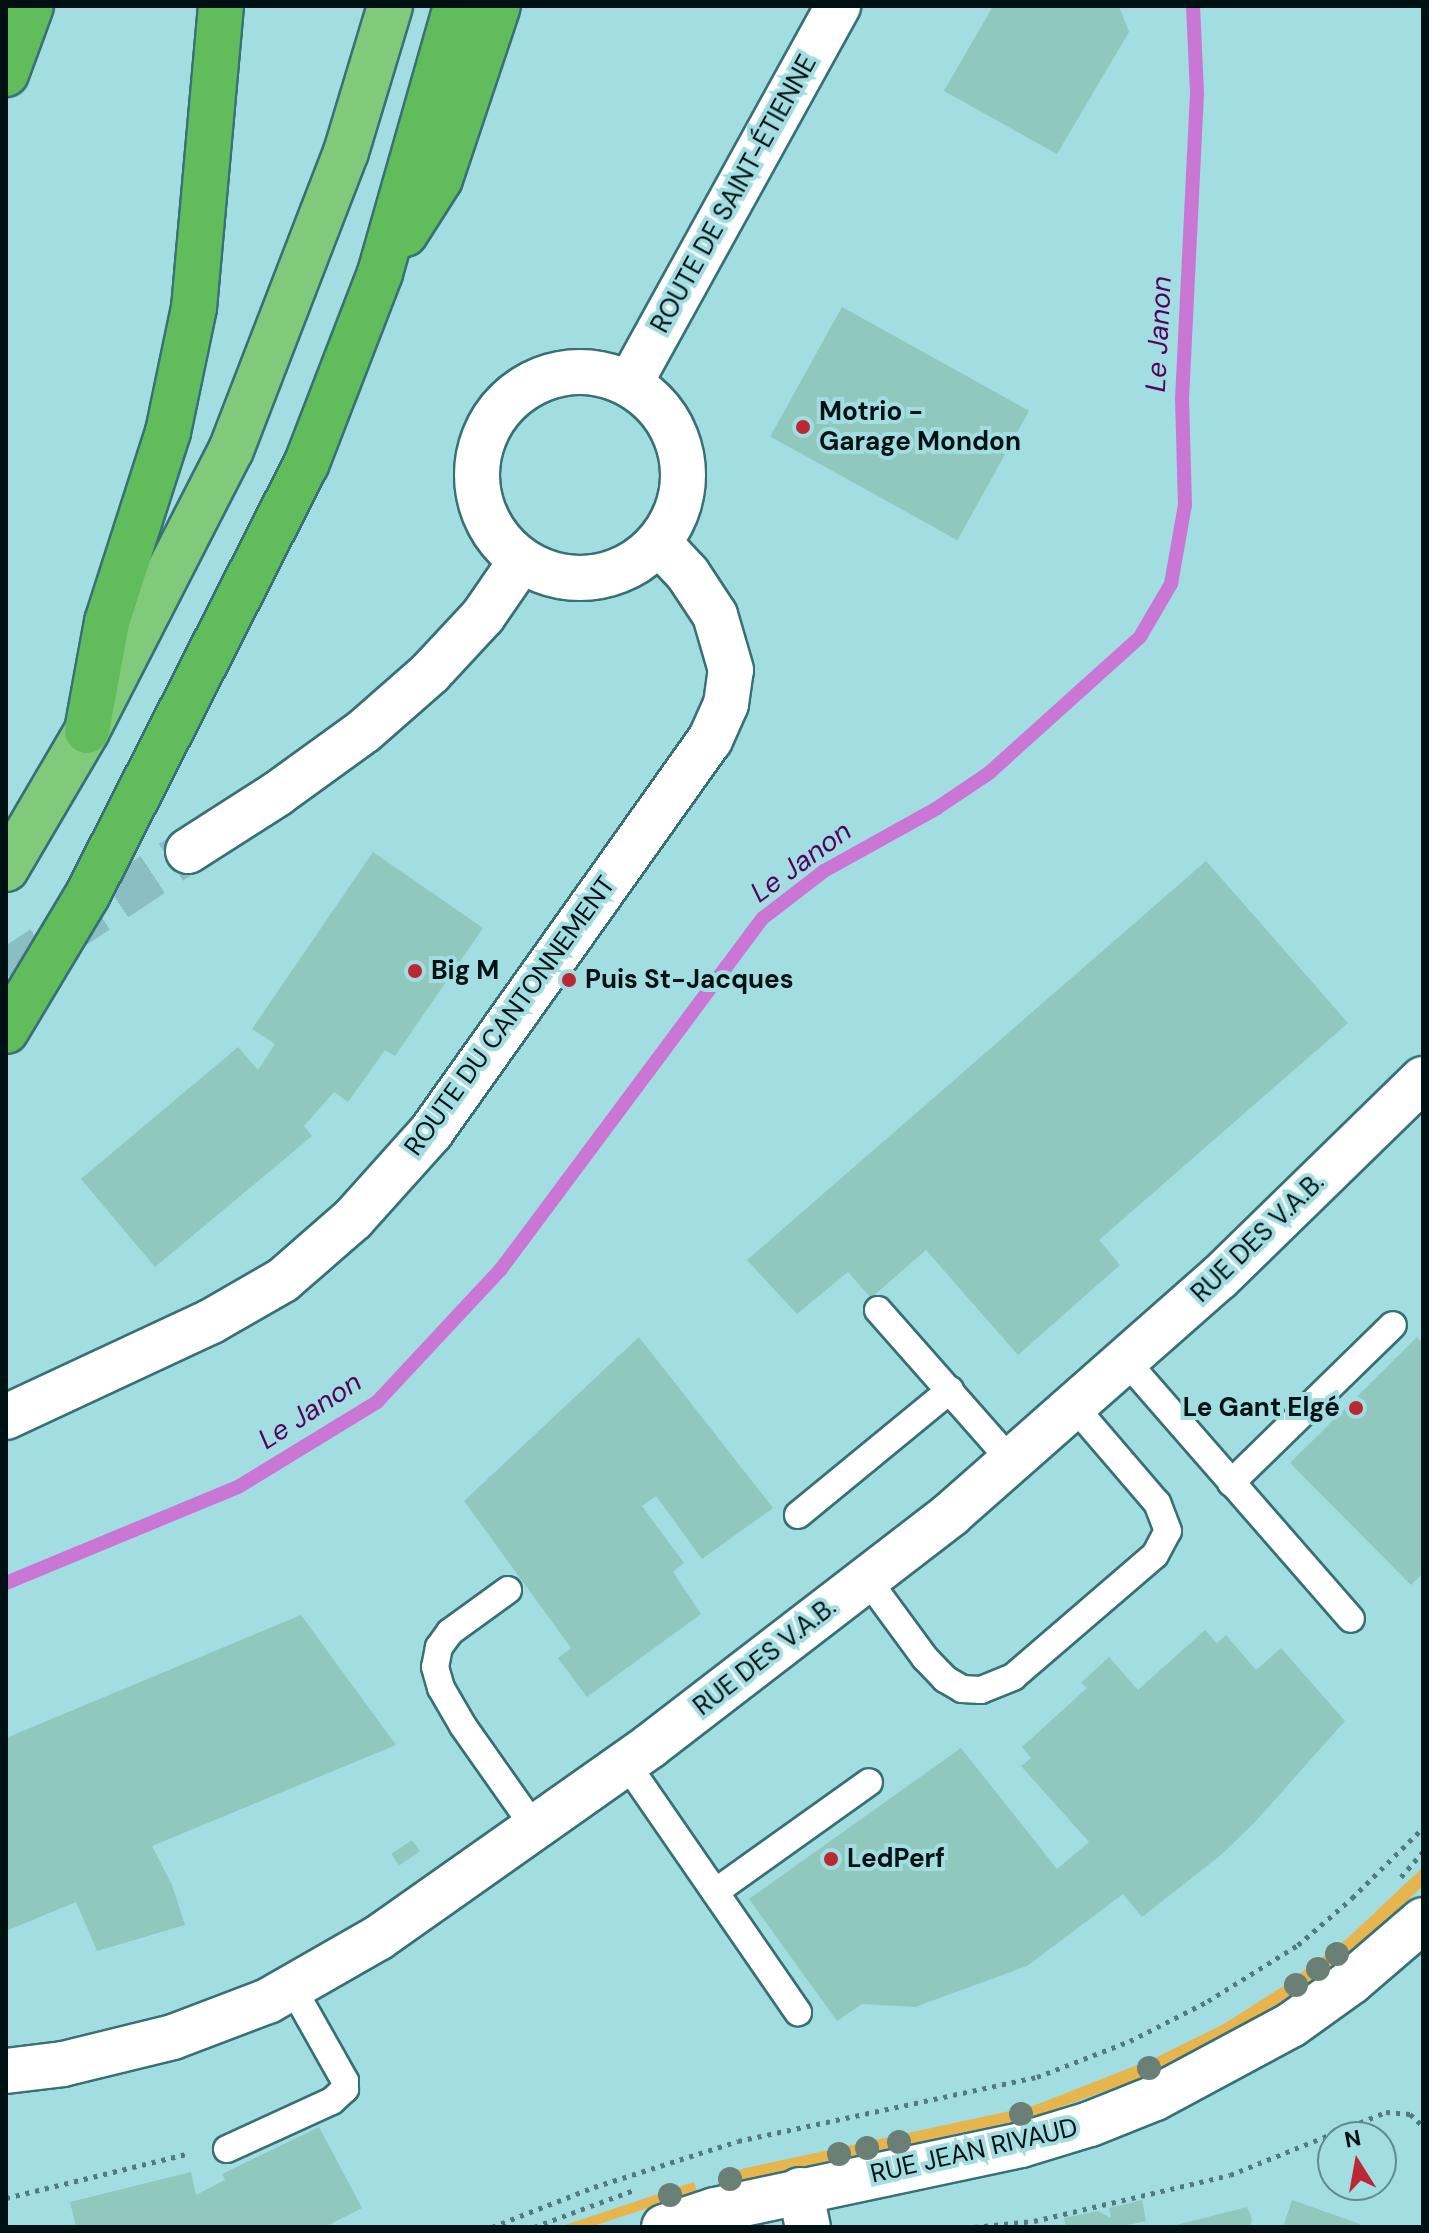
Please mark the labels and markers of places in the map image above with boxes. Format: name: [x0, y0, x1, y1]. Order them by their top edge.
place label: Motrio - Garage Mondon: [819, 396, 1021, 458]
marker: Motrio - Garage Mondon: [794, 418, 812, 436]
place label: Big M: [431, 955, 499, 987]
marker: Big M: [406, 962, 424, 980]
place label: Puis St-Jacques: [585, 964, 794, 996]
marker: Puis St-Jacques: [560, 971, 578, 989]
place label: Le Gant Elgé: [1183, 1392, 1340, 1424]
marker: Le Gant Elgé: [1347, 1399, 1365, 1417]
place label: LedPerf: [847, 1843, 945, 1875]
marker: LedPerf: [822, 1850, 840, 1868]

